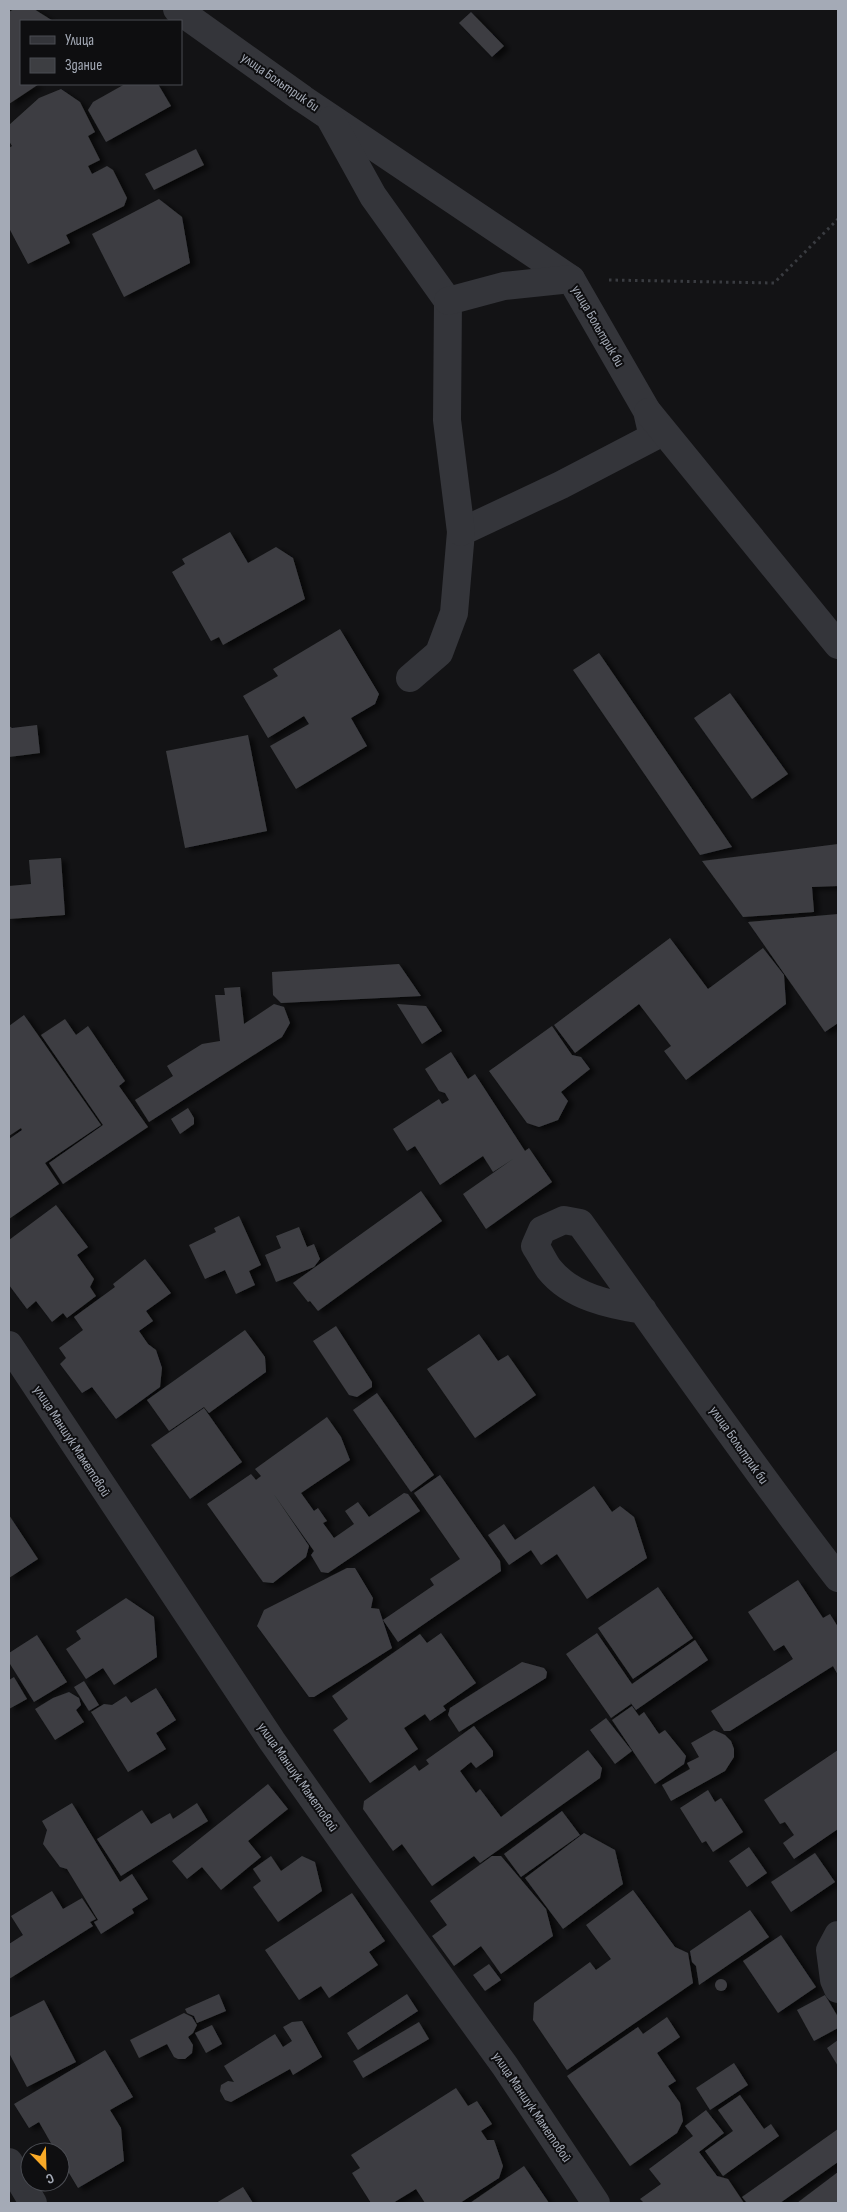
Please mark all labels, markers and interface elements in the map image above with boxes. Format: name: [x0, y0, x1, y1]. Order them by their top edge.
legend: [20, 20, 182, 85]
text: Улица: [65, 31, 94, 50]
street label: улица Больтрик би: [238, 49, 323, 115]
text: Здание: [65, 56, 102, 75]
street label: улица Больтрик би: [568, 282, 628, 370]
street label: улица Маншук Маметовой: [30, 1382, 114, 1500]
street label: улица Больтрик би: [706, 1403, 772, 1488]
street label: улица Маншук Маметовой: [254, 1719, 342, 1835]
street label: улица Маншук Маметовой: [489, 2049, 575, 2165]
north arrow: [20, 2142, 70, 2192]
text: С: [43, 2169, 57, 2188]

